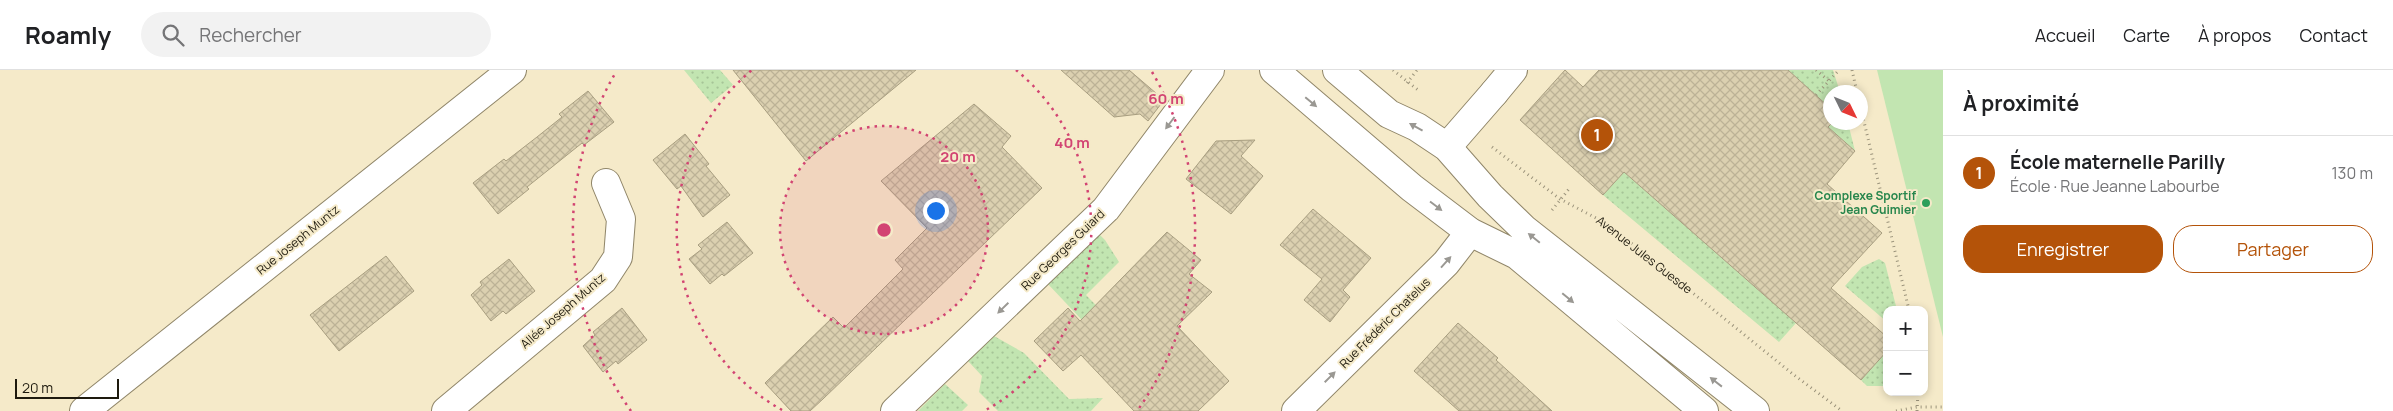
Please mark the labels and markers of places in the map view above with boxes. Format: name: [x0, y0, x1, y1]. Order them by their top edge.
pin: 1: [1581, 116, 1613, 154]
place label: Complexe Sportif Jean Guimier: [1815, 187, 1916, 218]
marker: Complexe Sportif Jean Guimier: [1920, 197, 1932, 209]
centre of rings: [875, 221, 893, 239]

